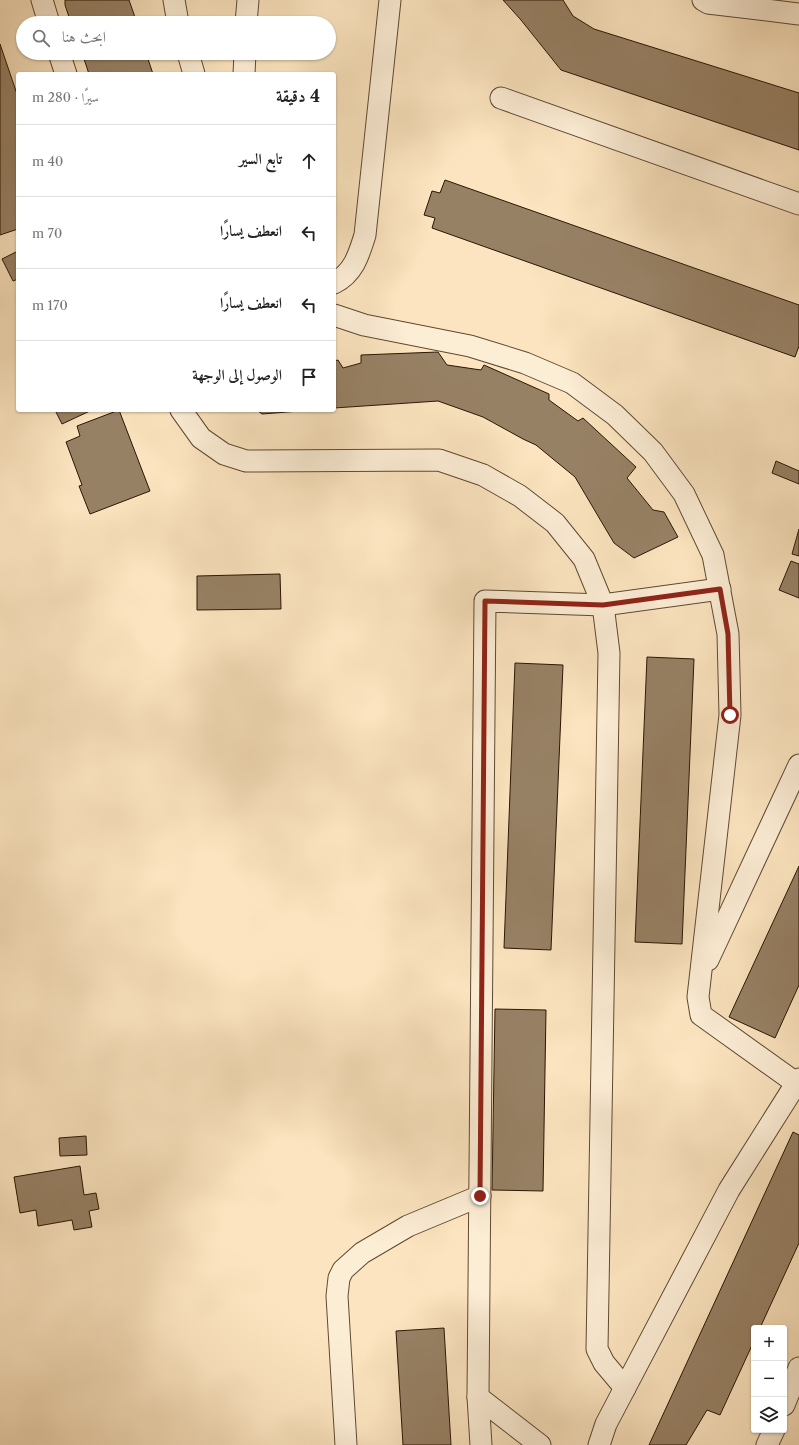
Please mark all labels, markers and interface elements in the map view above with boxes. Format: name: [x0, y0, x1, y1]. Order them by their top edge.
search box: [16, 16, 336, 60]
icon: search: [30, 27, 52, 49]
text: ابحث هنا: [62, 27, 106, 46]
text: 4 دقيقة: [276, 86, 320, 106]
text: سيرًا · 280 m: [32, 89, 99, 105]
text: تابع السير: [239, 149, 282, 168]
icon: ahead: [298, 150, 320, 172]
text: 40 m: [32, 153, 63, 169]
text: انعطف يسارًا: [220, 221, 282, 240]
icon: left: [298, 222, 320, 244]
text: 70 m: [32, 225, 62, 241]
text: انعطف يسارًا: [220, 293, 282, 312]
icon: left: [298, 294, 320, 316]
text: 170 m: [32, 297, 68, 313]
text: الوصول إلى الوجهة: [192, 365, 282, 384]
icon: arrive: [298, 366, 320, 388]
route start: [721, 706, 739, 724]
route end: [471, 1187, 489, 1205]
map controls: [751, 1325, 787, 1433]
button: +: [751, 1325, 787, 1361]
button: −: [751, 1361, 787, 1397]
button: layers: [751, 1397, 787, 1433]

